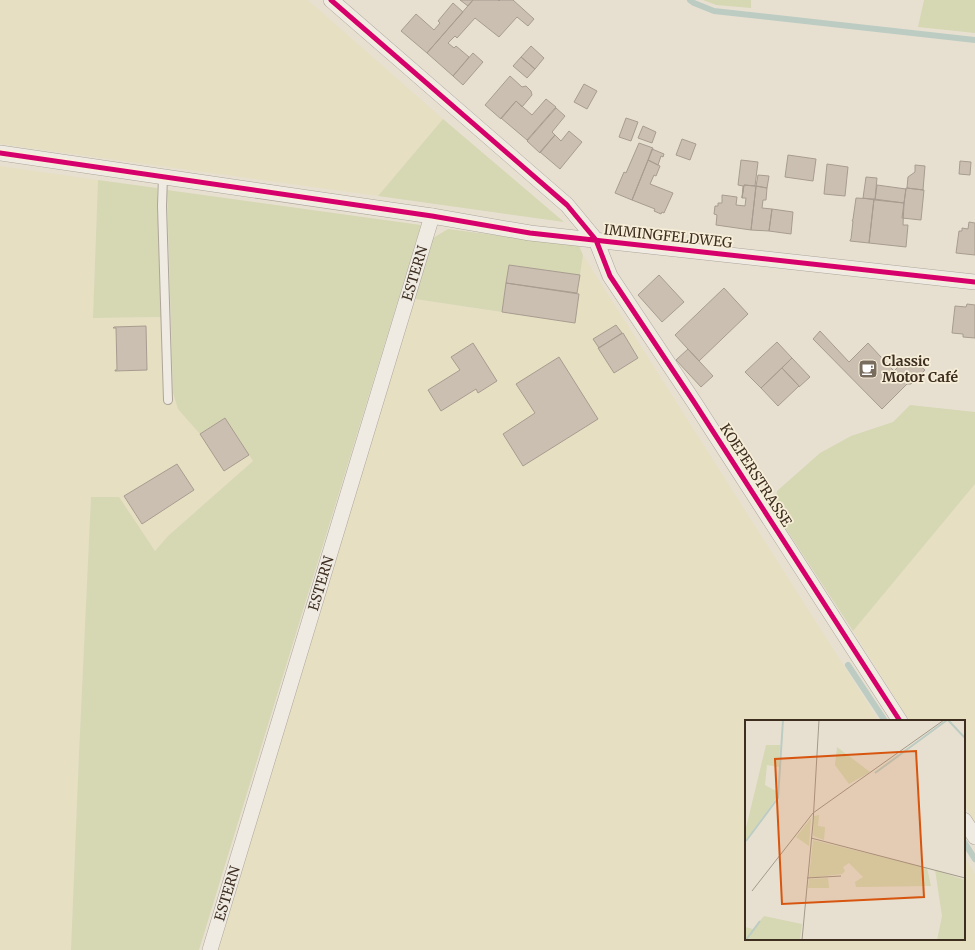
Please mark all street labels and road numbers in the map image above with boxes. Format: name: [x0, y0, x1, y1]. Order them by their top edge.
street label: IMMINGFELDWEG: [603, 220, 733, 252]
street label: ESTERN: [398, 244, 432, 303]
street label: KOEPERSTRASSE: [716, 420, 796, 530]
street label: ESTERN: [304, 554, 338, 613]
street label: ESTERN: [210, 864, 244, 923]

